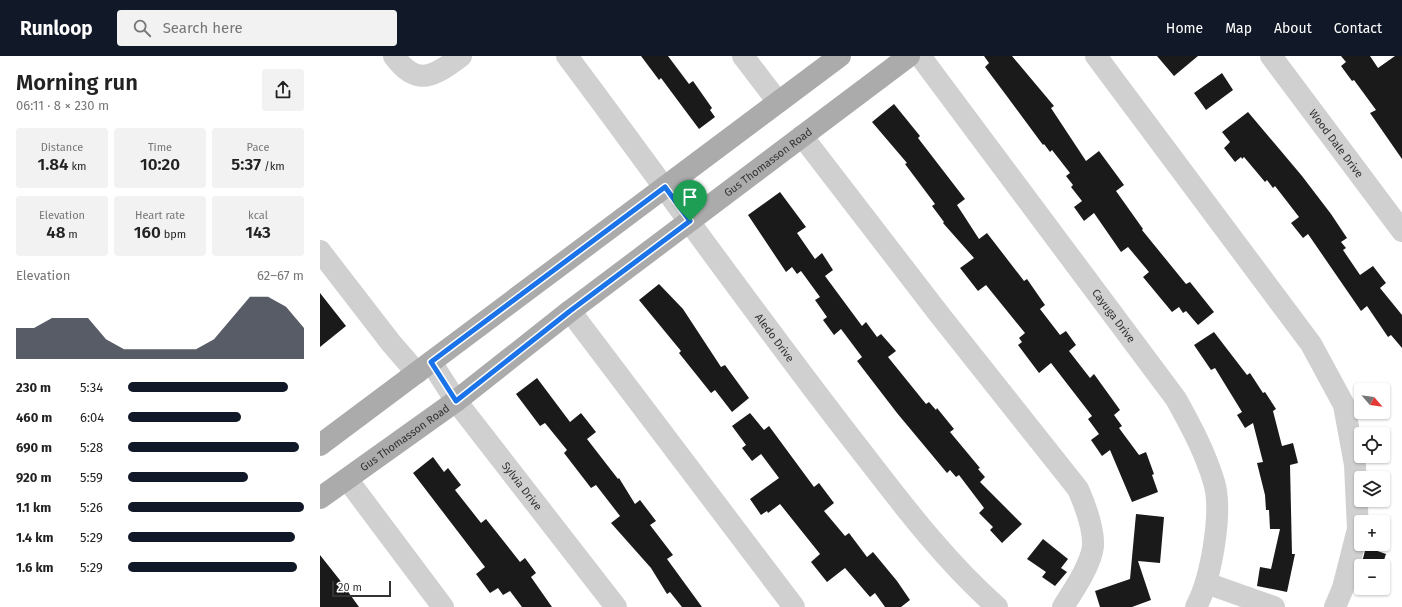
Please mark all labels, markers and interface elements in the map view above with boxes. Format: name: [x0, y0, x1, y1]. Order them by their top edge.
search box: [117, 10, 397, 46]
text: Runloop: [20, 17, 93, 40]
icon: search: [131, 17, 153, 39]
text: Search here: [163, 19, 243, 37]
text: Home: [1166, 20, 1203, 37]
text: Map: [1225, 20, 1252, 37]
text: About: [1274, 20, 1312, 37]
text: Contact: [1334, 20, 1382, 37]
text: Morning run: [16, 69, 138, 96]
button: share: [262, 69, 304, 111]
text: 06:11 · 8 × 230 m: [16, 98, 109, 113]
street label: Wood Dale Drive: [1306, 107, 1366, 180]
street label: Gus Thomasson Road: [722, 125, 815, 200]
text: Distance: [41, 141, 83, 154]
text: Time: [148, 141, 172, 154]
text: Pace: [247, 141, 269, 154]
text: 1.84: [37, 154, 69, 175]
text: 10:20: [140, 154, 180, 175]
text: 5:37: [231, 154, 261, 175]
text: km: [69, 160, 87, 173]
text: /km: [261, 160, 285, 173]
pin: [673, 180, 707, 221]
icon: arrive: [679, 186, 701, 208]
text: Elevation: [39, 209, 85, 222]
text: Heart rate: [135, 209, 185, 222]
text: kcal: [248, 209, 268, 222]
text: 48: [46, 222, 65, 243]
text: 160: [134, 222, 161, 243]
text: 143: [245, 222, 271, 243]
text: m: [65, 228, 78, 241]
text: bpm: [161, 228, 186, 241]
text: Elevation: [16, 268, 70, 283]
text: 62–67 m: [257, 268, 304, 283]
street label: Cayuga Drive: [1089, 286, 1138, 345]
street label: Aledo Drive: [752, 311, 797, 365]
text: 230 m: [16, 380, 51, 395]
text: 5:34: [80, 380, 103, 395]
north arrow: [1354, 383, 1390, 419]
map controls: [1354, 383, 1390, 595]
street label: Gus Thomasson Road: [358, 402, 452, 474]
text: 460 m: [16, 410, 52, 425]
text: 6:04: [80, 410, 104, 425]
button: locate: [1354, 427, 1390, 463]
text: 690 m: [16, 440, 52, 455]
text: 5:28: [80, 440, 103, 455]
street label: Sylvia Drive: [499, 460, 544, 513]
text: 920 m: [16, 470, 51, 485]
text: 5:59: [80, 470, 103, 485]
button: layers: [1354, 471, 1390, 507]
text: 1.1 km: [16, 500, 51, 515]
text: 5:26: [80, 500, 103, 515]
button: +: [1354, 515, 1390, 551]
text: 1.4 km: [16, 530, 53, 545]
text: 5:29: [80, 530, 103, 545]
button: −: [1354, 559, 1390, 595]
text: 1.6 km: [16, 560, 54, 575]
text: 5:29: [80, 560, 103, 575]
scale bar: [332, 579, 391, 598]
text: 20 m: [338, 581, 362, 594]

